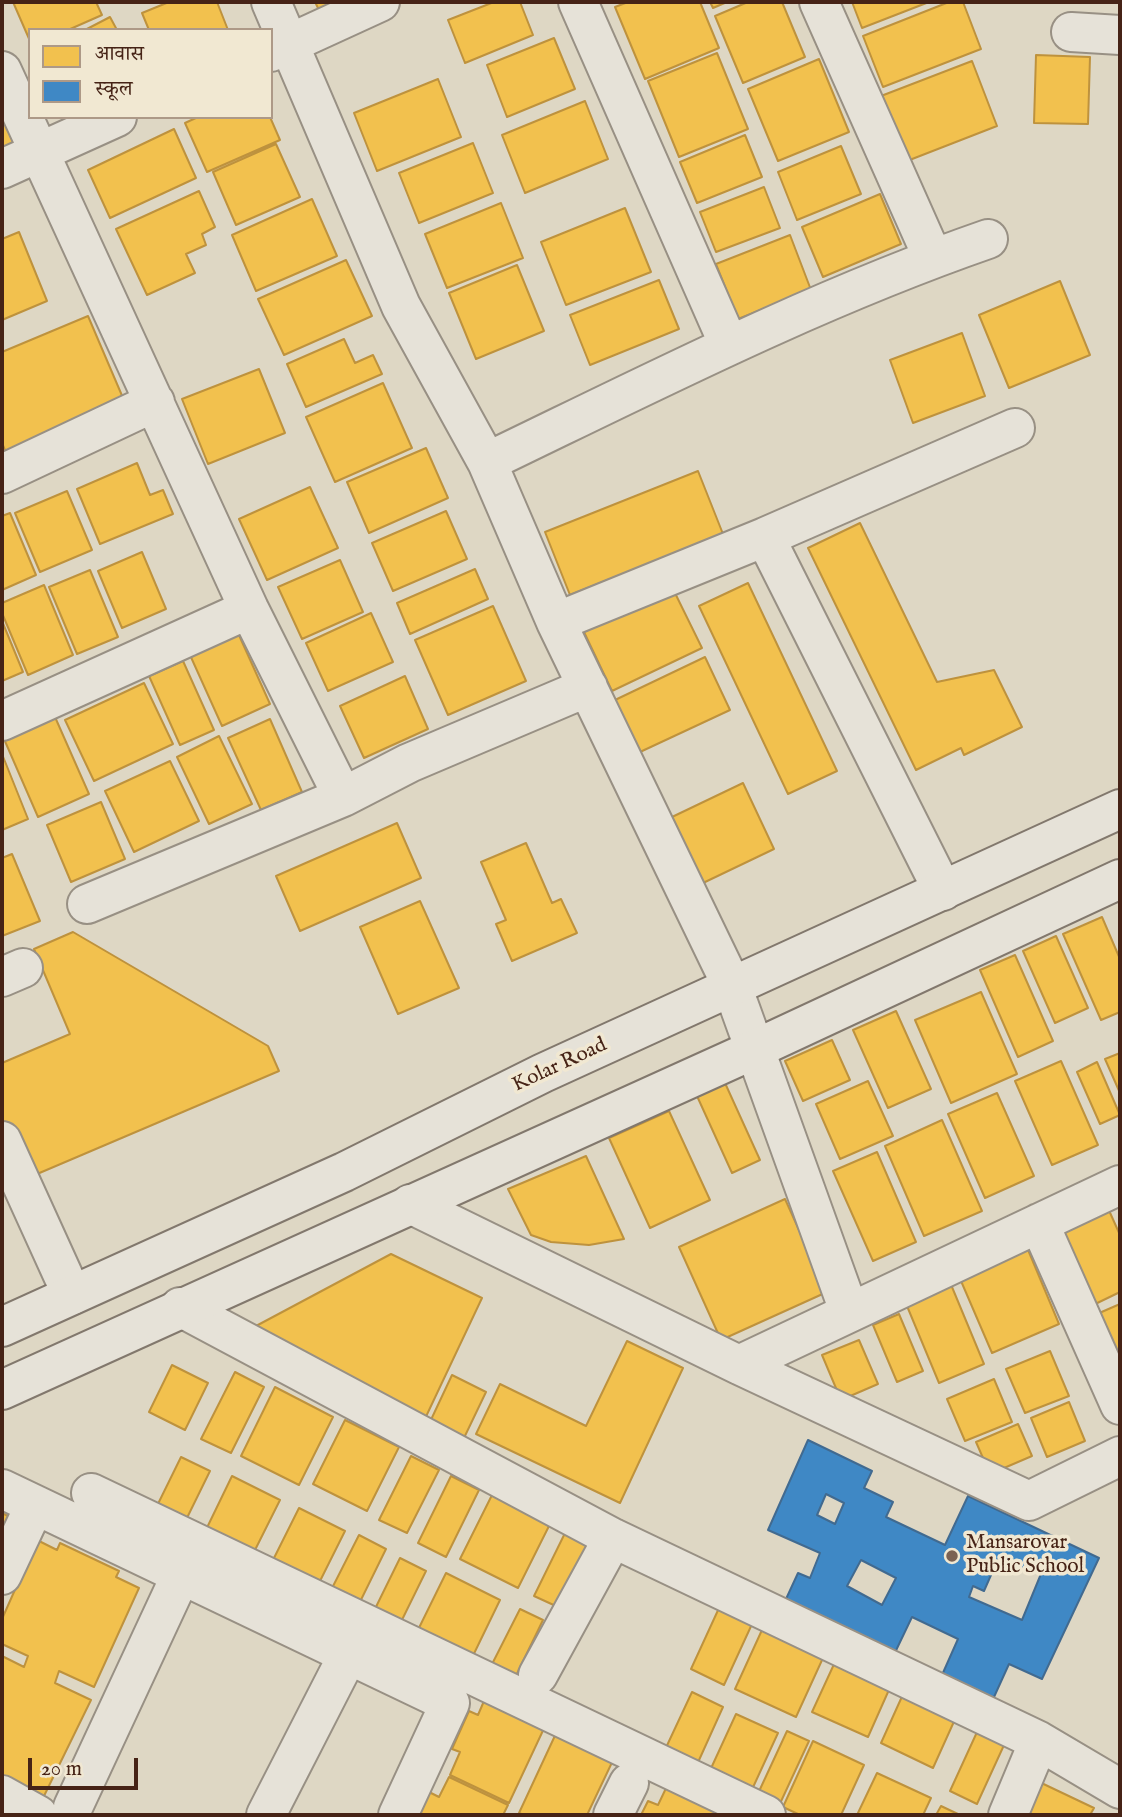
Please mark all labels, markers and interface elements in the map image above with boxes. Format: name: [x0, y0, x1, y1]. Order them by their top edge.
legend: [28, 28, 273, 119]
text: आवास: [95, 41, 144, 68]
text: स्कूल: [95, 76, 133, 103]
street label: Kolar Road: [509, 1033, 611, 1099]
place label: Mansarovar Public School: [966, 1531, 1084, 1581]
marker: Mansarovar Public School: [944, 1548, 960, 1564]
scale bar: [32, 1744, 142, 1788]
text: 20 m: [41, 1756, 82, 1783]

